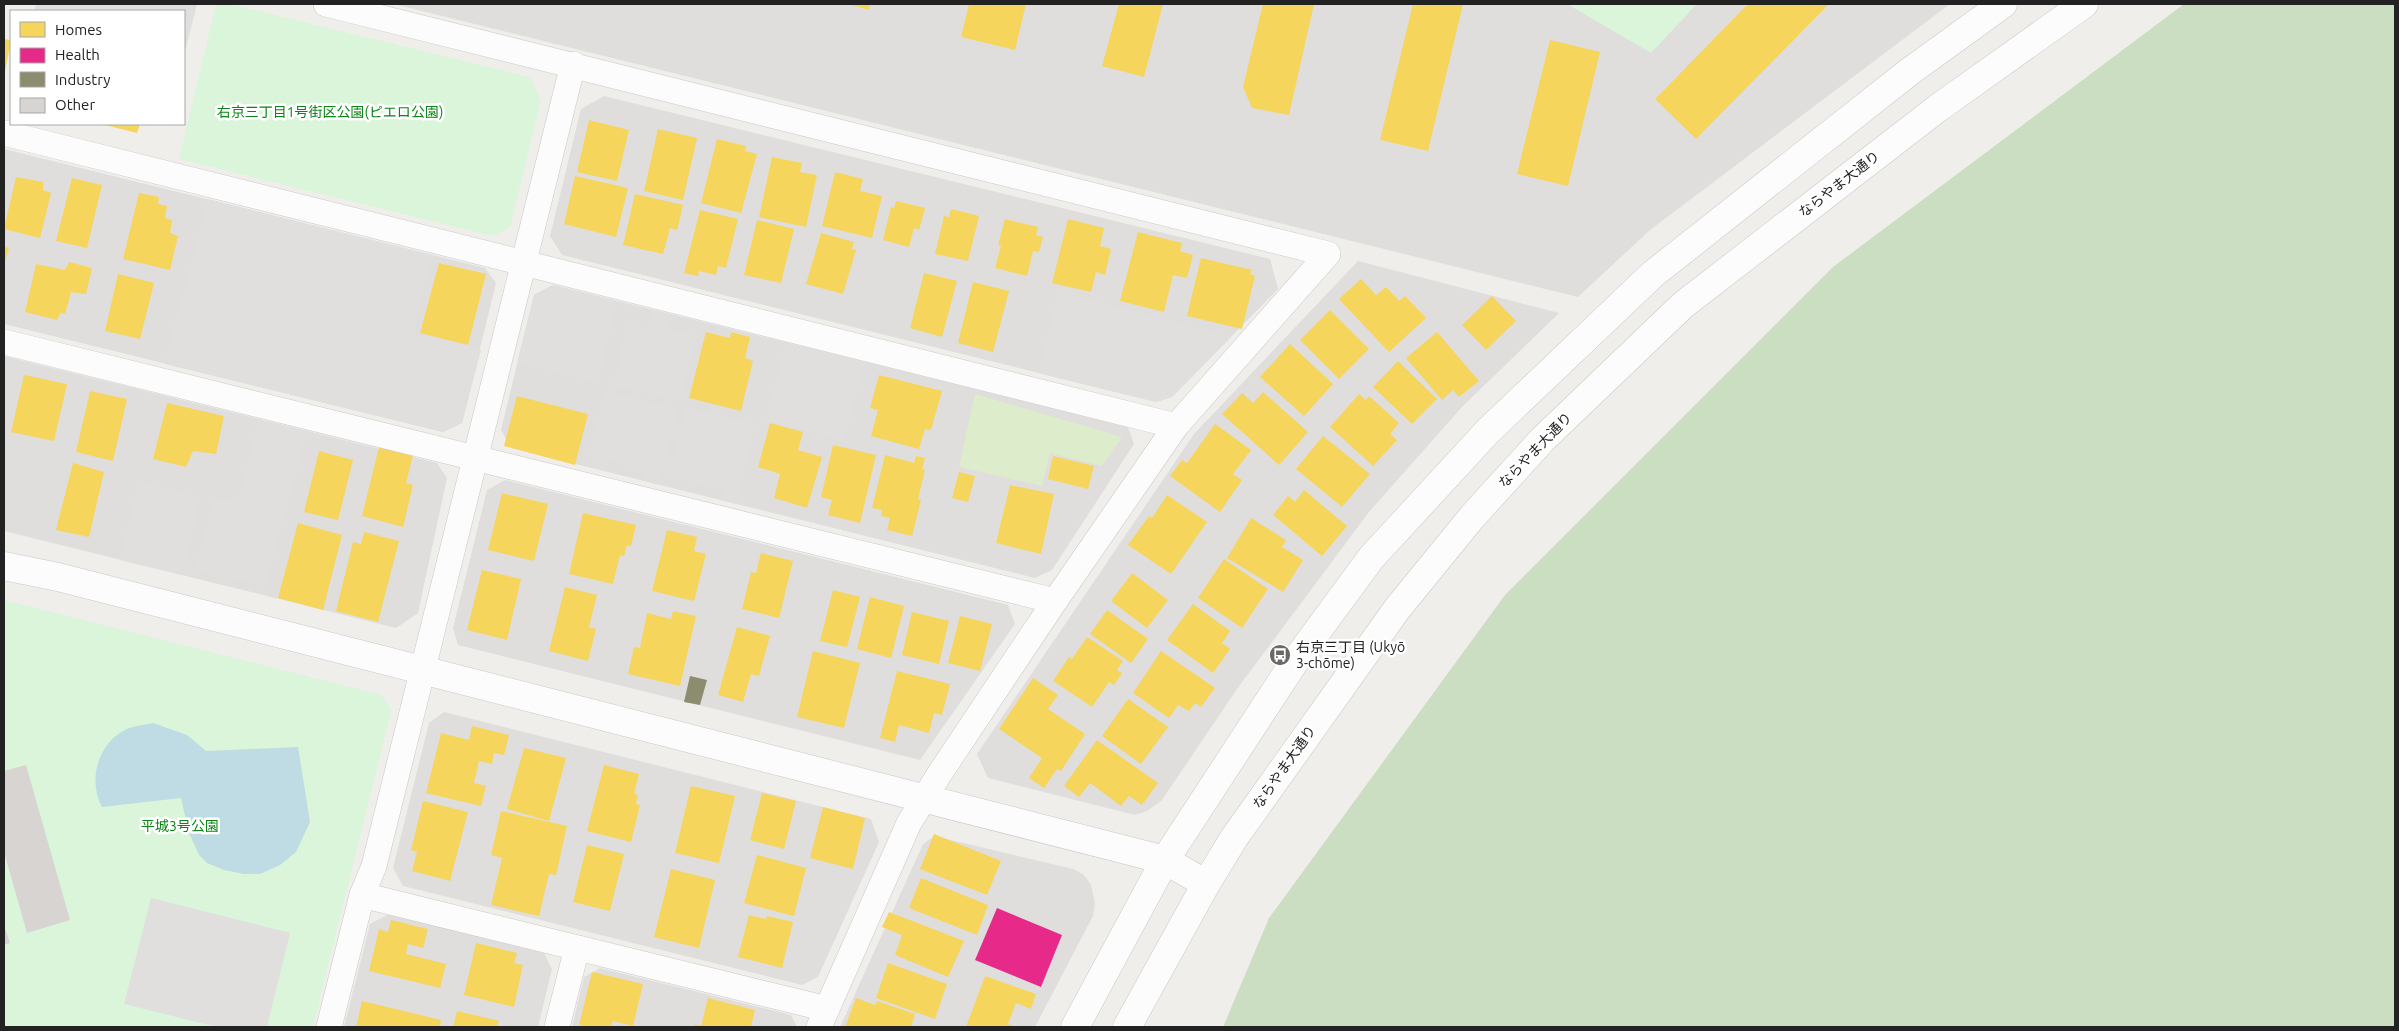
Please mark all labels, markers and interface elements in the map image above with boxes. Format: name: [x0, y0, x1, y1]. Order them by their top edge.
legend: [10, 10, 185, 125]
text: Homes: [55, 21, 102, 38]
text: Health: [55, 46, 100, 63]
text: Industry: [55, 71, 110, 88]
text: Other: [55, 96, 95, 113]
park label: 右京三丁目1号街区公園(ピエロ公園): [217, 104, 443, 120]
street label: ならやま大通り: [1795, 148, 1883, 220]
street label: ならやま大通り: [1495, 409, 1575, 491]
place label: 右京三丁目 (Ukyō 3-chōme): [1296, 639, 1405, 671]
bus stop icon: 右京三丁目 (Ukyō 3-chōme): [1268, 643, 1292, 667]
street label: ならやま大通り: [1249, 722, 1319, 812]
park label: 平城3号公園: [141, 818, 219, 834]

